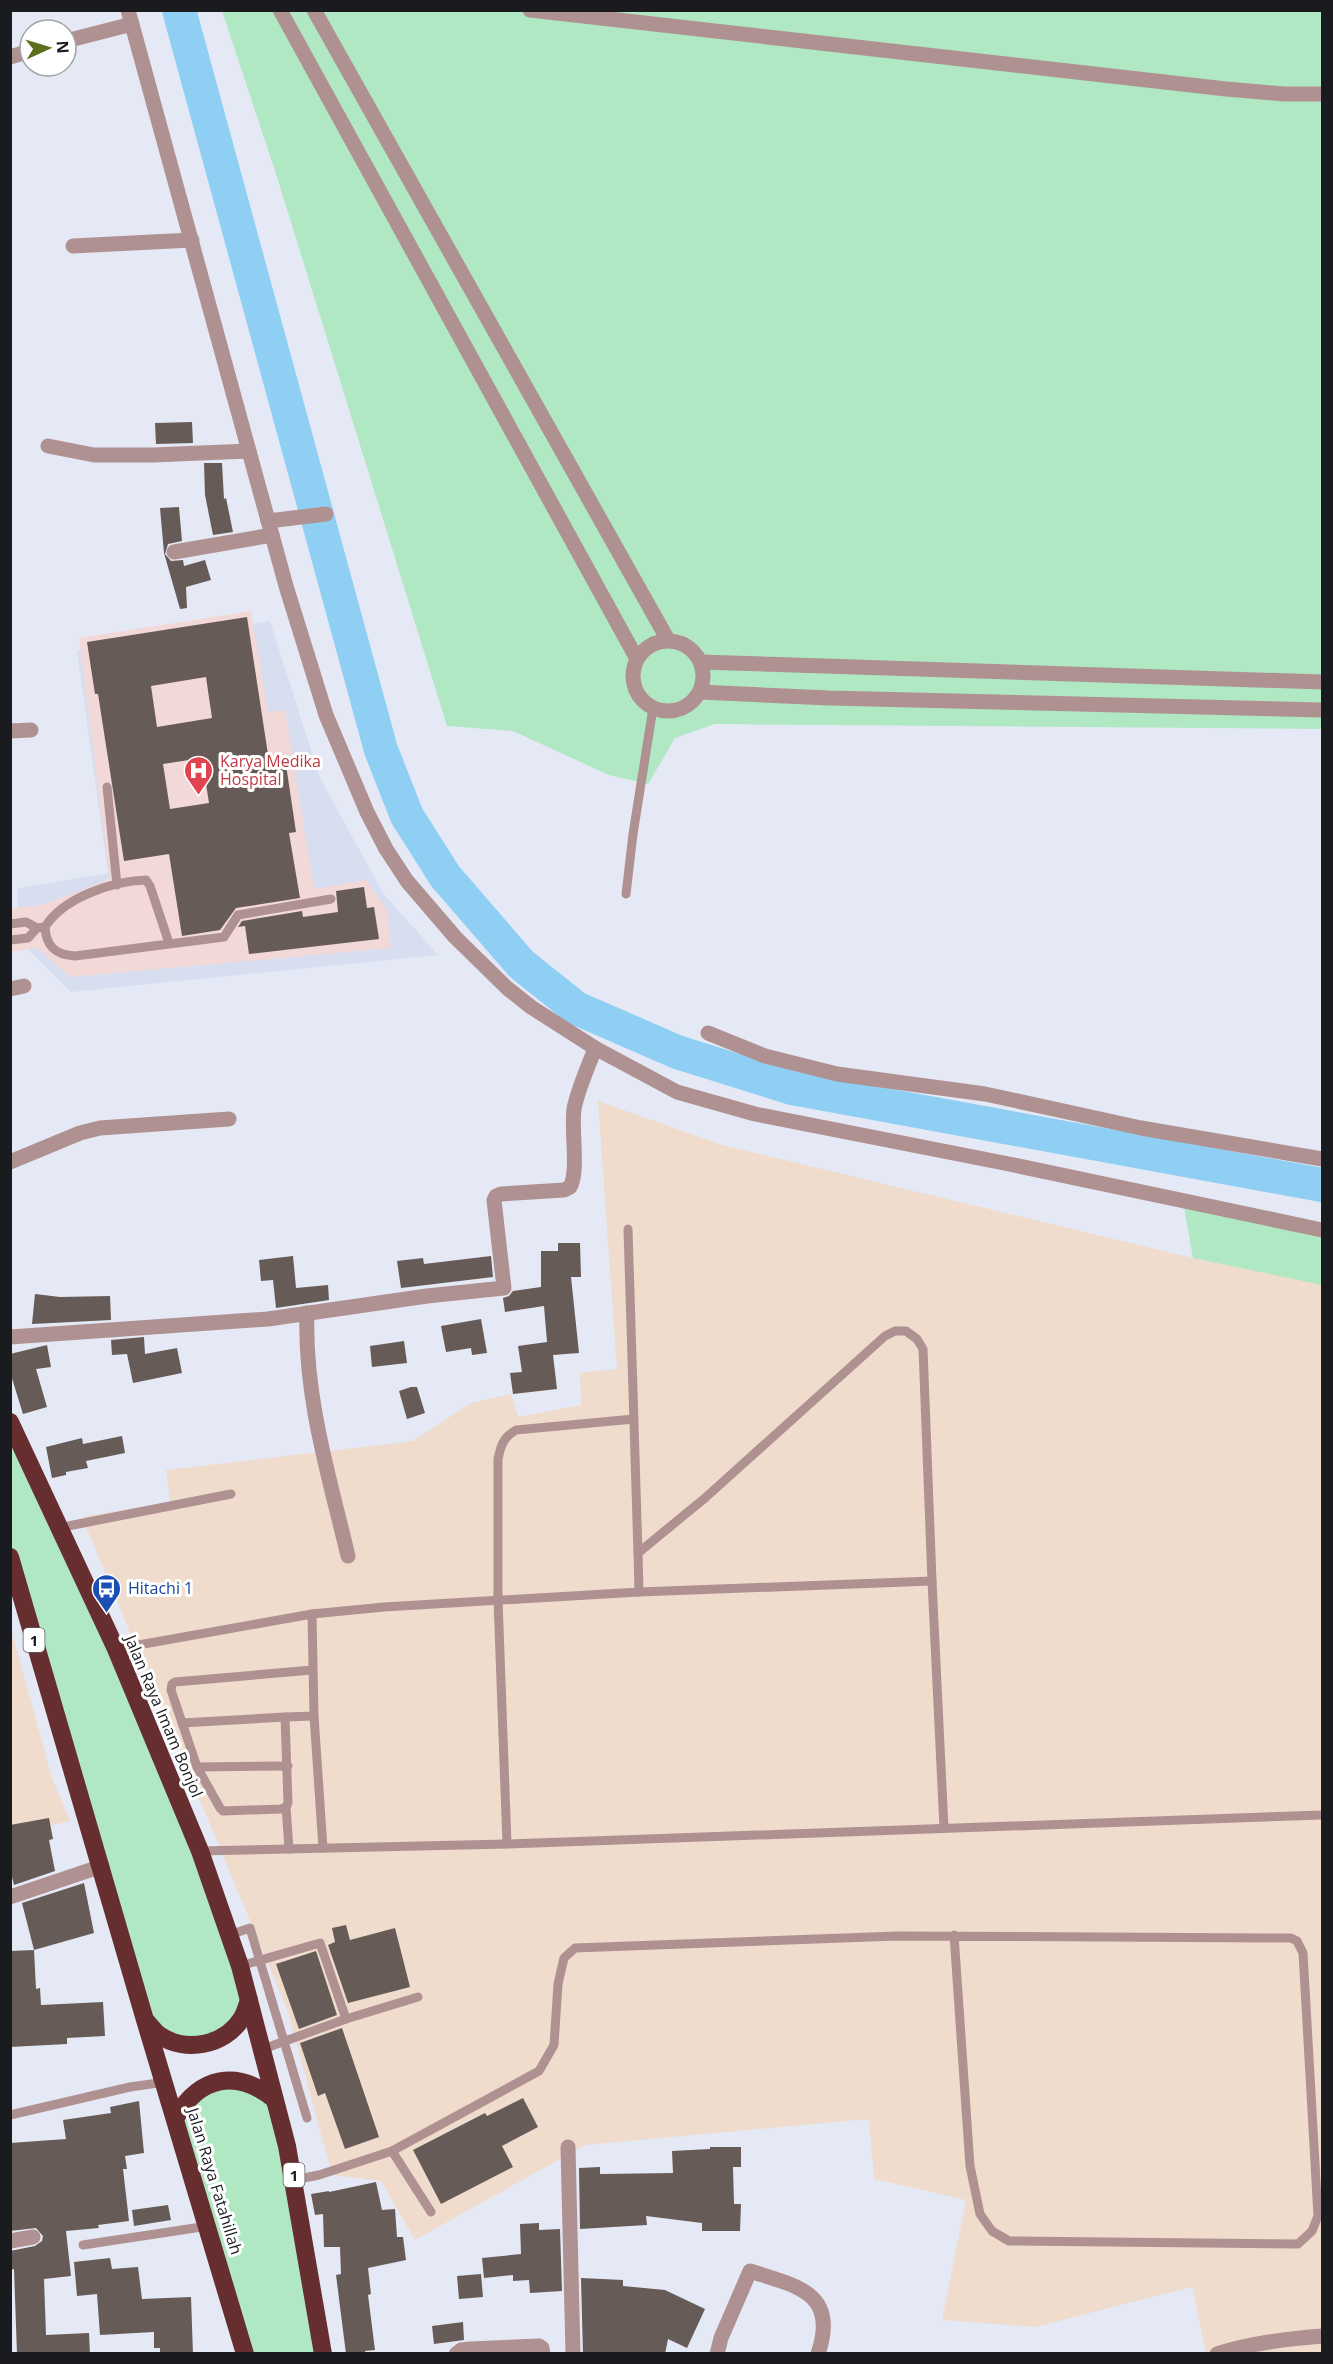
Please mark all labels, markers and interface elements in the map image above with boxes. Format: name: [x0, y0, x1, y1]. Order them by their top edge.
north arrow: [18, 18, 78, 78]
text: N: [52, 40, 74, 54]
place label: Karya Medika Hospital: [220, 750, 321, 790]
hospital icon: Karya Medika Hospital: [183, 754, 215, 796]
bus stop icon: Hitachi 1: [91, 1572, 123, 1614]
place label: Hitachi 1: [128, 1577, 193, 1599]
road number: 1: [24, 1628, 44, 1652]
street label: Jalan Raya Imam Bonjol: [119, 1630, 208, 1801]
street label: Jalan Raya Fatahillah: [182, 2103, 248, 2257]
road number: 1: [284, 2163, 304, 2187]

